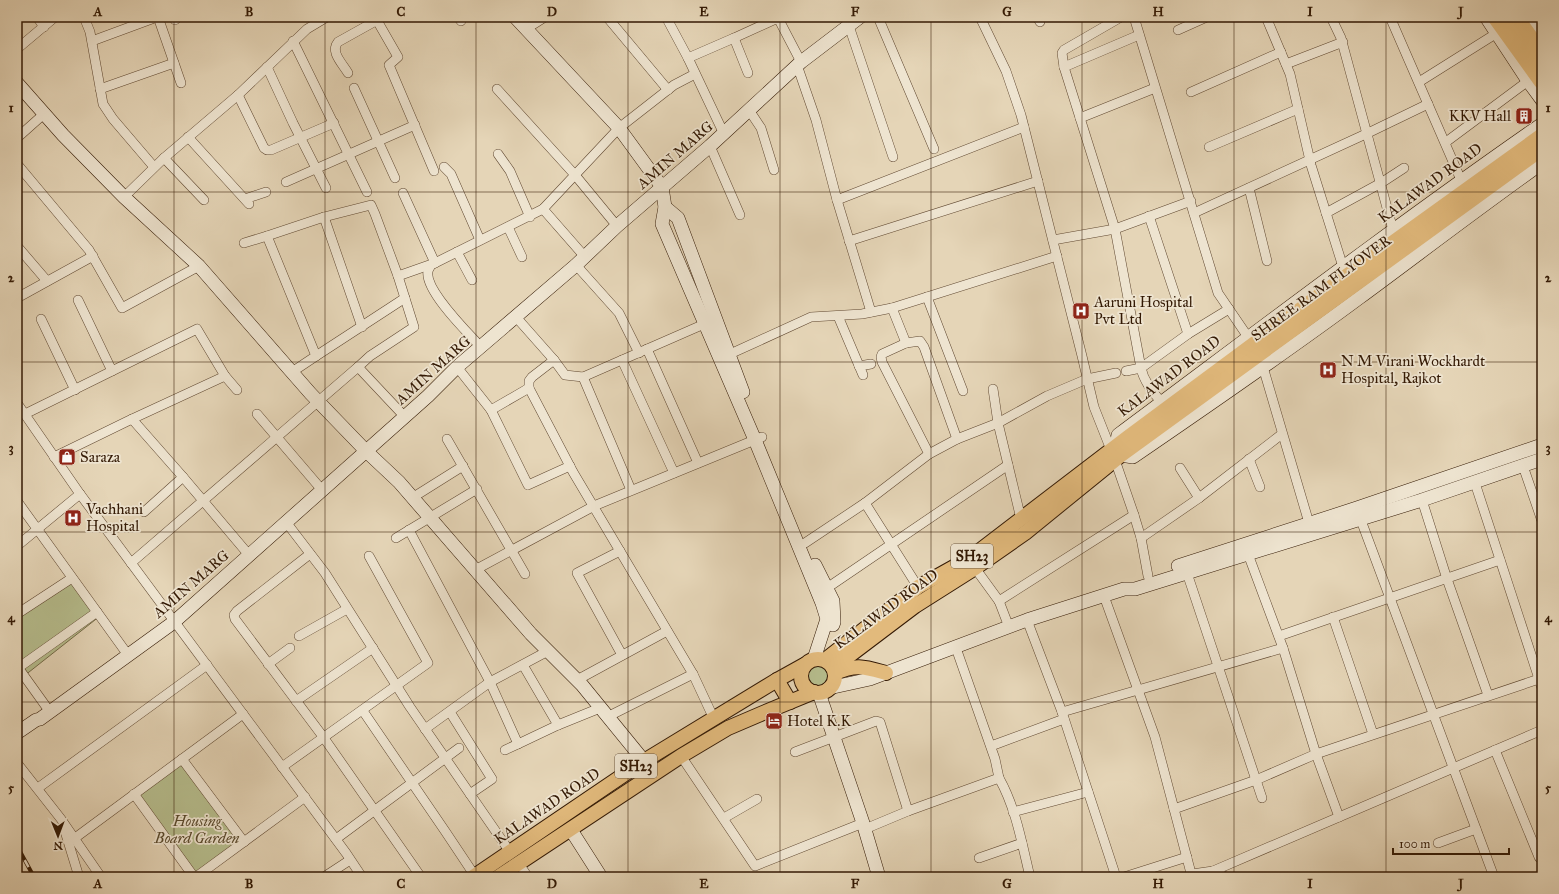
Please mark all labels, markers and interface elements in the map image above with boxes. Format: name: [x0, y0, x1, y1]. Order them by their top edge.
text: A: [93, 4, 103, 20]
text: B: [245, 4, 254, 20]
text: C: [397, 4, 406, 20]
text: D: [547, 4, 557, 20]
text: E: [699, 4, 709, 20]
text: F: [851, 4, 860, 20]
text: G: [1002, 4, 1012, 20]
text: H: [1152, 4, 1164, 20]
text: I: [1307, 4, 1313, 20]
text: J: [1456, 4, 1464, 20]
text: 1: [8, 100, 14, 116]
text: 1: [1545, 100, 1551, 116]
building icon: KKV Hall: [1514, 106, 1534, 126]
place label: KKV Hall: [1449, 107, 1512, 125]
street label: AMIN MARG: [633, 117, 717, 194]
street label: KALAWAD ROAD: [1375, 139, 1485, 227]
street label: SHREE RAM FLYOVER: [1248, 231, 1395, 345]
text: 2: [8, 270, 15, 286]
text: 2: [1545, 270, 1552, 286]
place label: Aaruni Hospital Pvt Ltd: [1093, 293, 1194, 328]
hospital icon: Aaruni Hospital Pvt Ltd: [1071, 301, 1091, 321]
street label: KALAWAD ROAD: [1114, 331, 1224, 420]
street label: AMIN MARG: [391, 332, 474, 409]
place label: N M Virani Wockhardt Hospital, Rajkot: [1341, 352, 1486, 387]
hospital icon: N M Virani Wockhardt Hospital, Rajkot: [1318, 360, 1338, 380]
text: 3: [8, 440, 14, 456]
text: 3: [1545, 440, 1551, 456]
shop icon: Saraza: [57, 447, 77, 467]
place label: Saraza: [80, 448, 121, 466]
place label: Vachhani Hospital: [85, 500, 143, 535]
hospital icon: Vachhani Hospital: [63, 508, 83, 528]
road number: SH23: [951, 544, 993, 568]
street label: AMIN MARG: [149, 546, 233, 623]
street label: KALAWAD ROAD: [831, 565, 941, 653]
text: 4: [7, 610, 15, 626]
text: 4: [1544, 610, 1552, 626]
hotel icon: Hotel K.K: [764, 711, 784, 731]
place label: Hotel K.K: [787, 712, 851, 730]
road number: SH23: [615, 754, 657, 778]
street label: KALAWAD ROAD: [491, 764, 603, 848]
text: 5: [8, 780, 15, 796]
text: 5: [1545, 780, 1552, 796]
park label: Housing Board Garden: [154, 812, 240, 847]
north arrow: [38, 816, 78, 856]
scale bar: [1393, 830, 1509, 856]
text: 100 m: [1399, 837, 1430, 851]
text: N: [53, 839, 63, 852]
text: A: [93, 876, 103, 892]
text: B: [245, 876, 254, 892]
text: C: [397, 876, 406, 892]
text: D: [547, 876, 557, 892]
text: E: [699, 876, 709, 892]
text: F: [851, 876, 860, 892]
text: G: [1002, 876, 1012, 892]
text: H: [1152, 876, 1164, 892]
text: I: [1307, 876, 1313, 892]
text: J: [1456, 876, 1464, 892]

